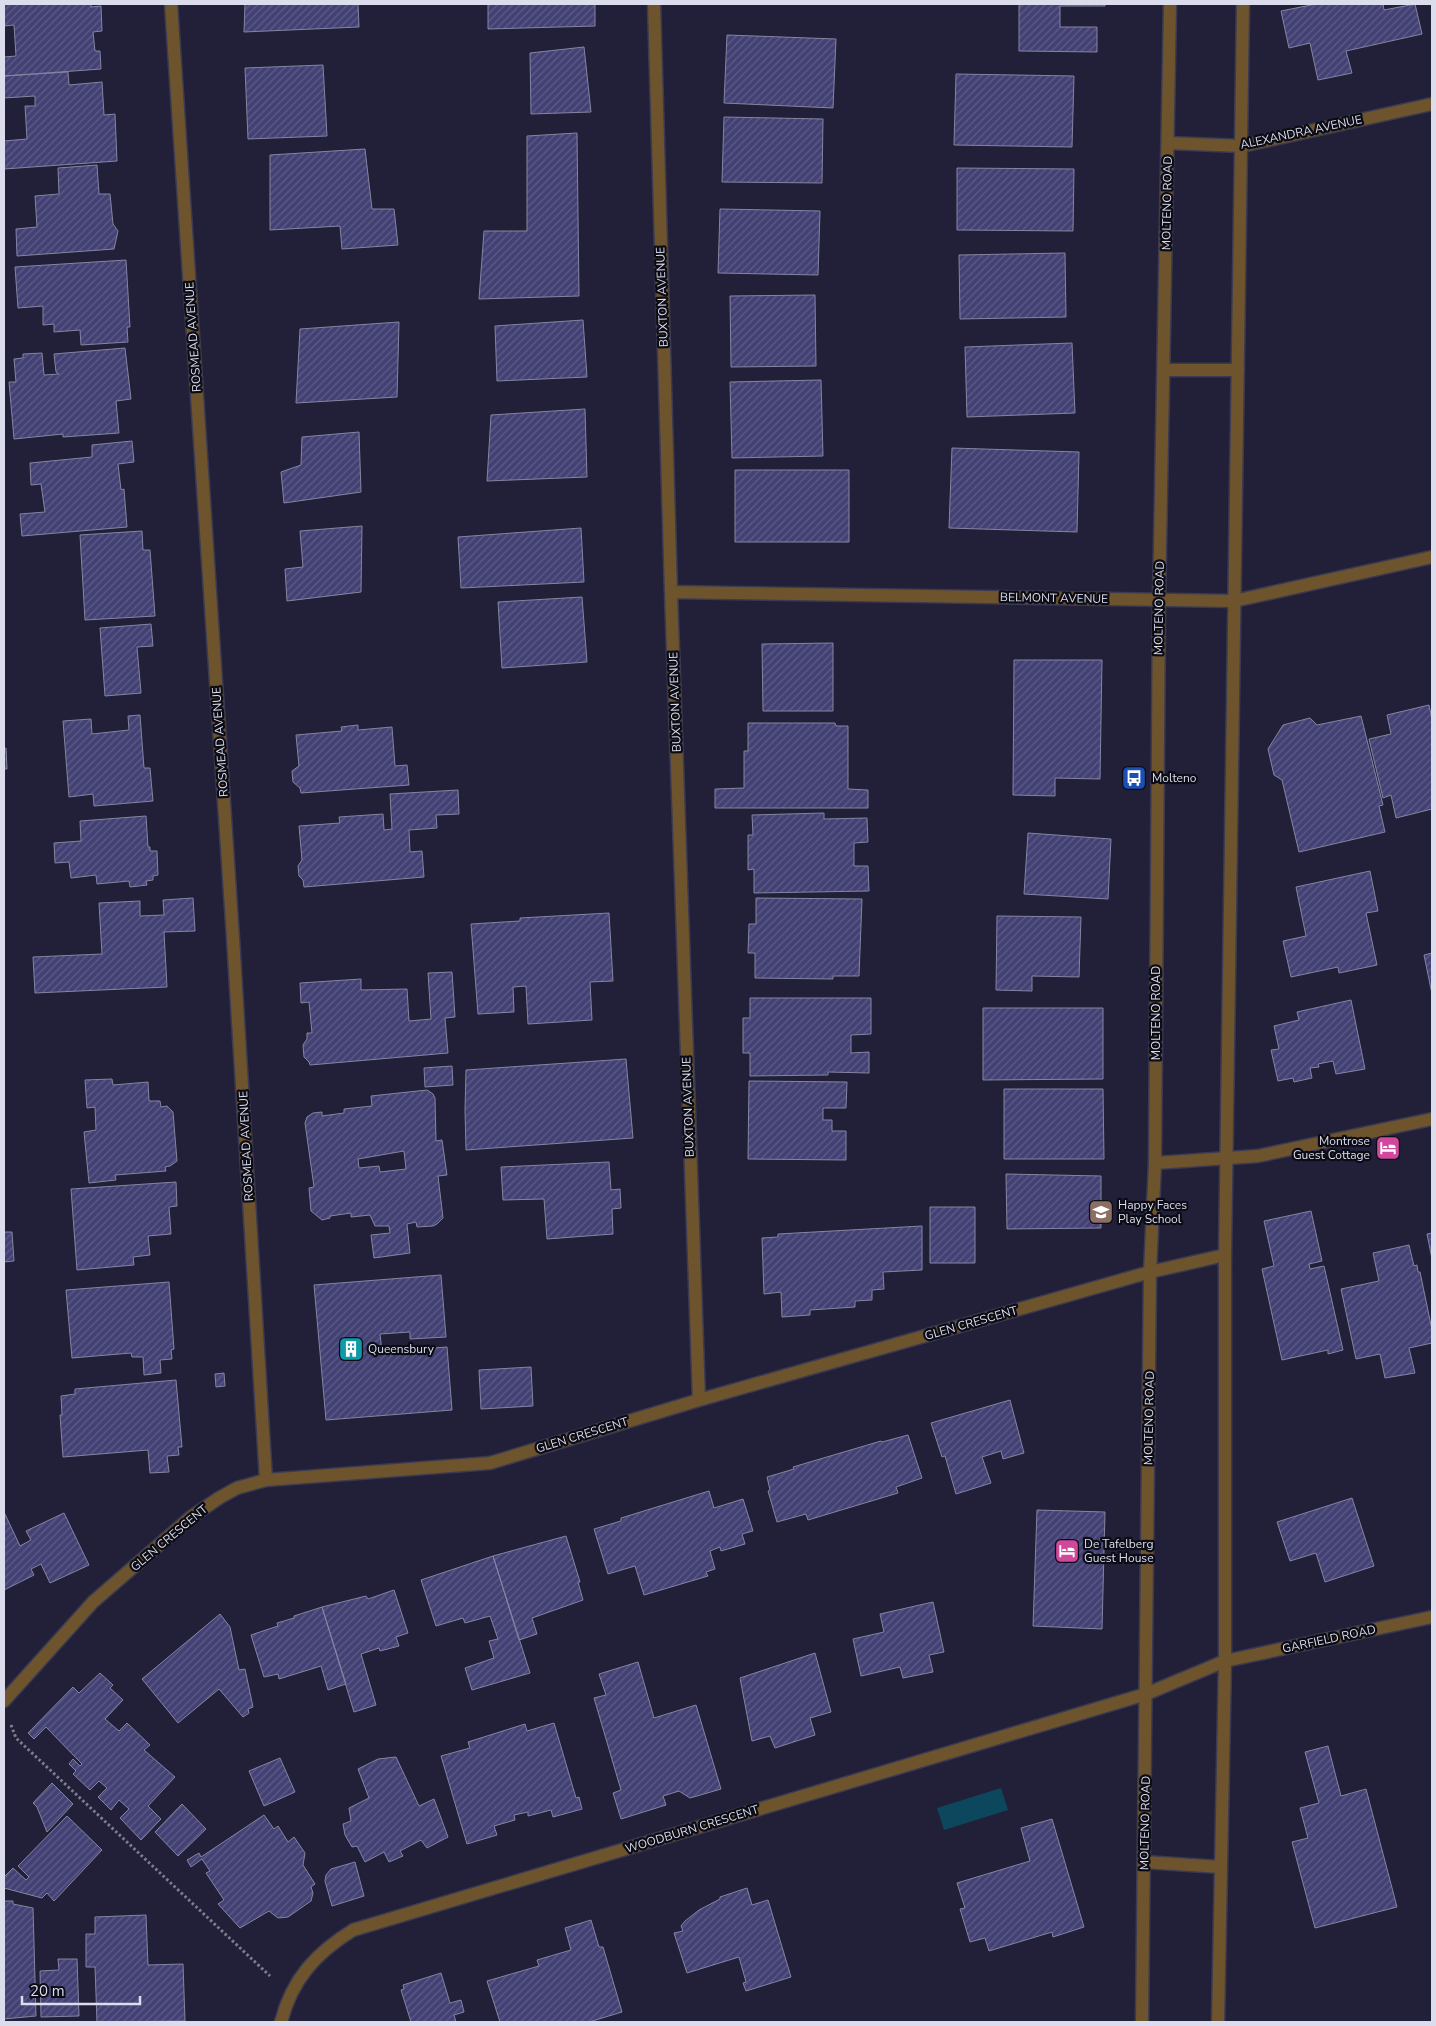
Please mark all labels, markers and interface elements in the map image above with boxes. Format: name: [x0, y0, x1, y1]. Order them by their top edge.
street label: ALEXANDRA AVENUE: [1239, 111, 1363, 153]
street label: MOLTENO ROAD: [1158, 156, 1176, 250]
street label: BUXTON AVENUE: [652, 247, 672, 347]
street label: ROSMEAD AVENUE: [181, 281, 205, 393]
street label: MOLTENO ROAD: [1150, 561, 1168, 655]
street label: BELMONT AVENUE: [1000, 589, 1108, 607]
street label: BUXTON AVENUE: [665, 652, 685, 752]
street label: ROSMEAD AVENUE: [208, 686, 232, 798]
bus stop icon: Molteno: [1121, 765, 1147, 791]
place label: Molteno: [1152, 770, 1197, 786]
street label: MOLTENO ROAD: [1148, 966, 1164, 1060]
street label: BUXTON AVENUE: [678, 1057, 698, 1157]
street label: ROSMEAD AVENUE: [235, 1090, 257, 1202]
place label: Montrose Guest Cottage: [1293, 1133, 1370, 1163]
hotel icon: Montrose Guest Cottage: [1375, 1135, 1401, 1161]
place label: Happy Faces Play School: [1118, 1197, 1187, 1227]
school or university icon: Happy Faces Play School: [1088, 1199, 1114, 1225]
street label: GLEN CRESCENT: [923, 1302, 1020, 1344]
building icon: Queensbury: [338, 1336, 364, 1362]
place label: Queensbury: [368, 1341, 435, 1357]
street label: MOLTENO ROAD: [1140, 1371, 1158, 1465]
street label: GLEN CRESCENT: [534, 1413, 631, 1457]
street label: GLEN CRESCENT: [127, 1501, 211, 1575]
place label: De Tafelberg Guest House: [1084, 1536, 1154, 1566]
hotel icon: De Tafelberg Guest House: [1054, 1538, 1080, 1564]
street label: GARFIELD ROAD: [1281, 1621, 1377, 1657]
street label: MOLTENO ROAD: [1136, 1776, 1154, 1870]
street label: WOODBURN CRESCENT: [623, 1801, 761, 1857]
scale bar: [22, 1974, 140, 2006]
text: 20 m: [30, 1981, 65, 2001]

